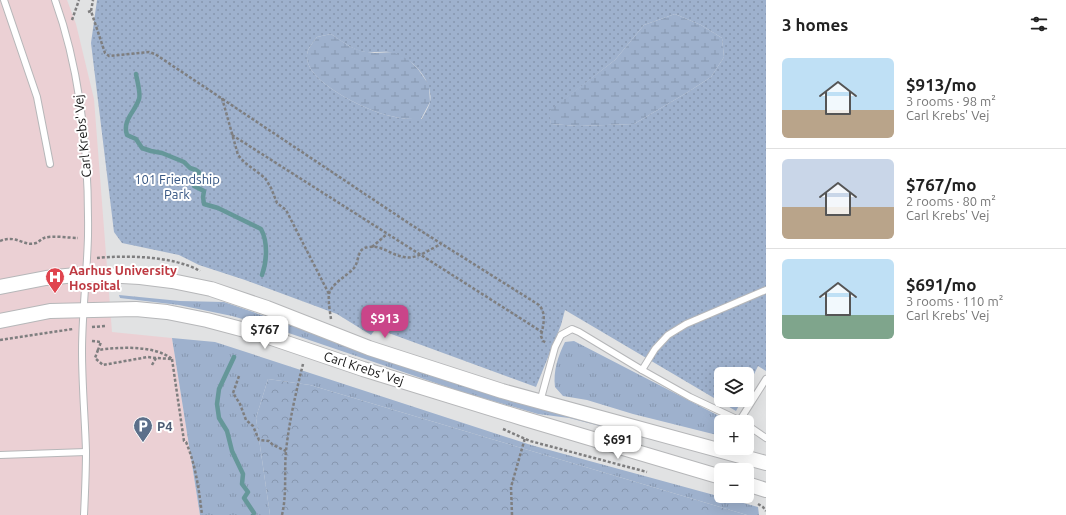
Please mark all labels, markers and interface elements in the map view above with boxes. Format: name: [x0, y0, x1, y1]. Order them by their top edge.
icon: filters: [1028, 13, 1050, 35]
text: 3 homes: [782, 15, 848, 34]
icon: home: [814, 74, 862, 122]
text: $913/mo: [906, 75, 976, 94]
street label: Carl Krebs' Vej: [71, 94, 93, 178]
text: 3 rooms · 98 m²: [906, 94, 996, 108]
text: Carl Krebs' Vej: [906, 108, 989, 122]
park label: 101 Friendship Park: [134, 172, 220, 201]
icon: home: [814, 175, 862, 223]
text: $767/mo: [906, 175, 976, 194]
text: 2 rooms · 80 m²: [906, 194, 996, 208]
text: Carl Krebs' Vej: [906, 208, 989, 222]
place label: Aarhus University Hospital: [69, 263, 177, 292]
hospital icon: Aarhus University Hospital: [44, 266, 66, 294]
icon: home: [814, 275, 862, 323]
text: $691/mo: [906, 275, 976, 294]
text: 3 rooms · 110 m²: [906, 294, 1003, 308]
pin: $913: [361, 305, 409, 339]
text: Carl Krebs' Vej: [906, 308, 989, 322]
text: $913: [370, 311, 400, 325]
pin: $767: [241, 316, 289, 350]
text: $767: [250, 322, 280, 336]
street label: Carl Krebs' Vej: [322, 348, 406, 388]
map controls: [714, 367, 754, 503]
button: layers: [714, 367, 754, 407]
parking icon: P4: [132, 415, 154, 443]
button: +: [714, 415, 754, 455]
place label: P4: [157, 419, 173, 433]
pin: $691: [594, 426, 642, 460]
text: $691: [603, 432, 633, 446]
button: −: [714, 463, 754, 503]

